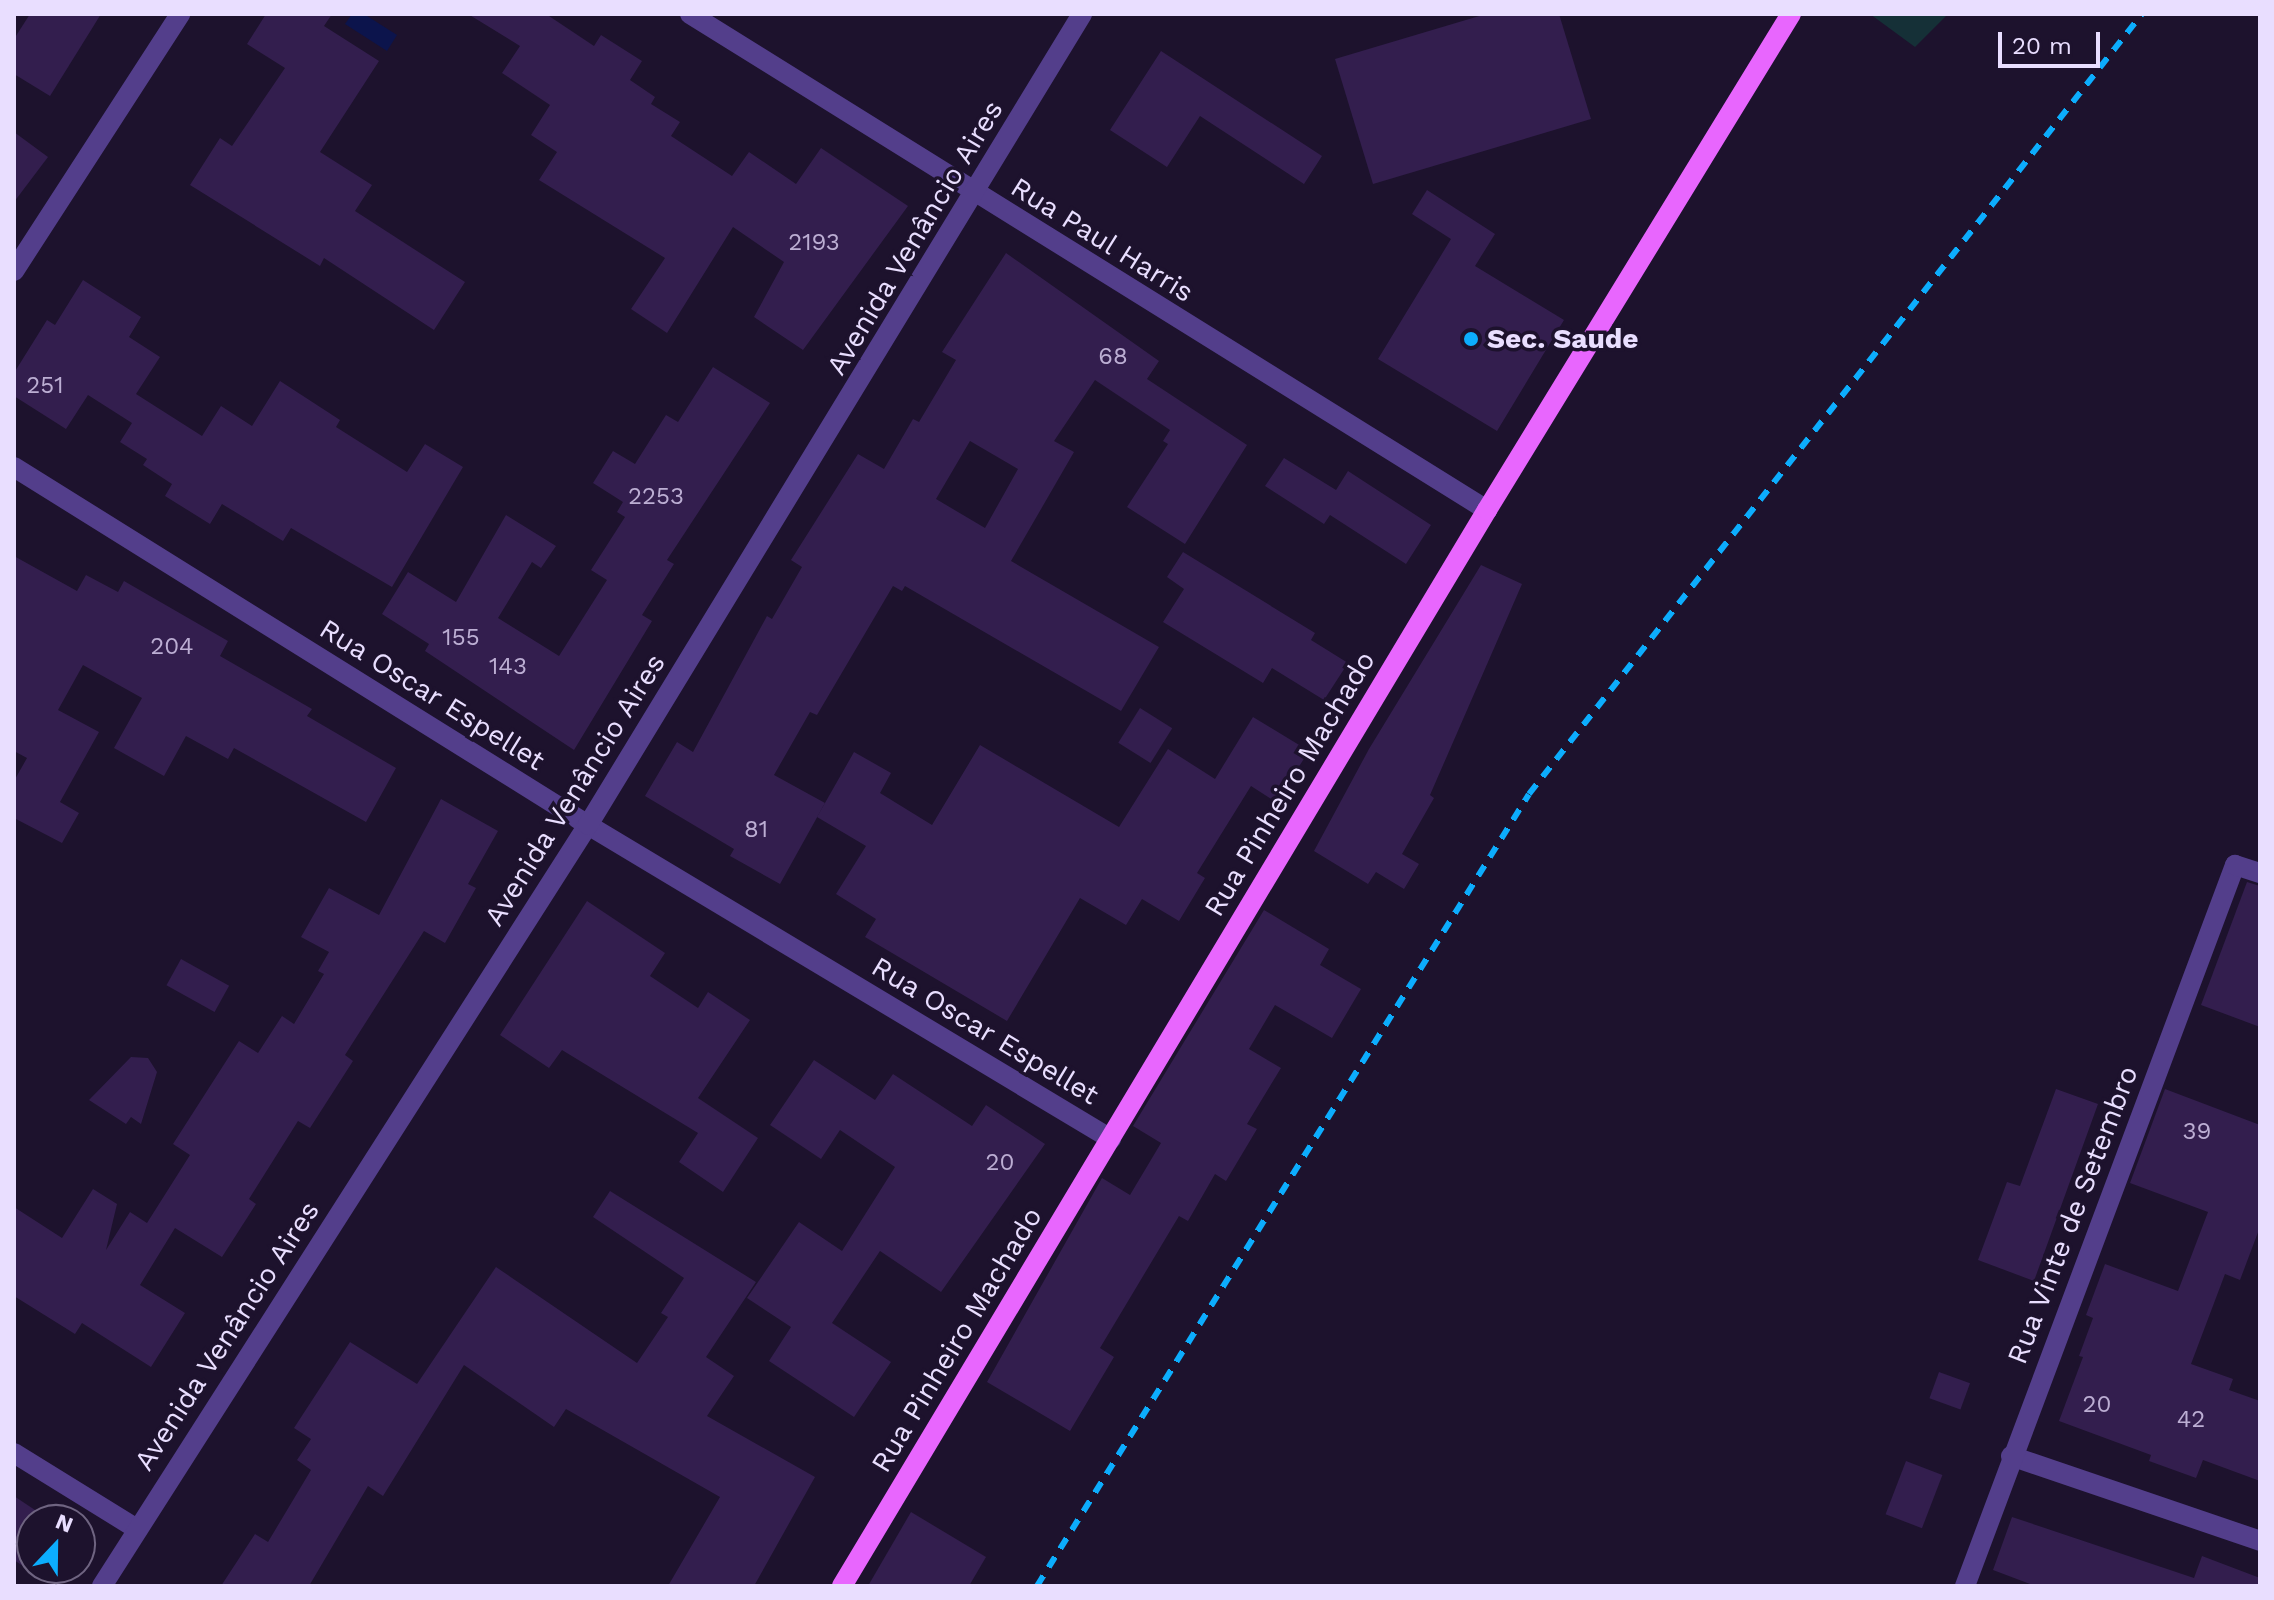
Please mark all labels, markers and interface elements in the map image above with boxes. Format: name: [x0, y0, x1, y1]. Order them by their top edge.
scale bar: [2002, 16, 2104, 66]
text: 20 m: [2012, 32, 2072, 60]
street label: Avenida Venâncio Aires: [819, 94, 1011, 382]
street label: Rua Paul Harris: [1004, 170, 1200, 310]
house number: 2193: [788, 229, 840, 257]
place label: Sec. Saude: [1487, 322, 1639, 356]
marker: Sec. Saude: [1462, 330, 1480, 348]
house number: 68: [1098, 343, 1128, 371]
house number: 251: [26, 372, 64, 400]
house number: 2253: [628, 483, 684, 511]
street label: Rua Oscar Espellet: [313, 612, 551, 778]
house number: 155: [442, 624, 480, 652]
house number: 204: [150, 633, 194, 661]
street label: Rua Pinheiro Machado: [1197, 645, 1383, 923]
street label: Avenida Venâncio Aires: [477, 647, 673, 933]
house number: 143: [489, 653, 527, 681]
house number: 81: [744, 816, 768, 844]
street label: Rua Oscar Espellet: [865, 950, 1105, 1112]
street label: Rua Vinte de Setembro: [2000, 1061, 2146, 1369]
house number: 39: [2183, 1118, 2211, 1146]
house number: 20: [986, 1149, 1014, 1177]
street label: Avenida Venâncio Aires: [127, 1194, 327, 1478]
street label: Rua Pinheiro Machado: [864, 1201, 1050, 1479]
house number: 20: [2083, 1391, 2111, 1419]
house number: 42: [2177, 1406, 2205, 1434]
north arrow: [16, 1504, 96, 1584]
text: N: [52, 1508, 77, 1538]

